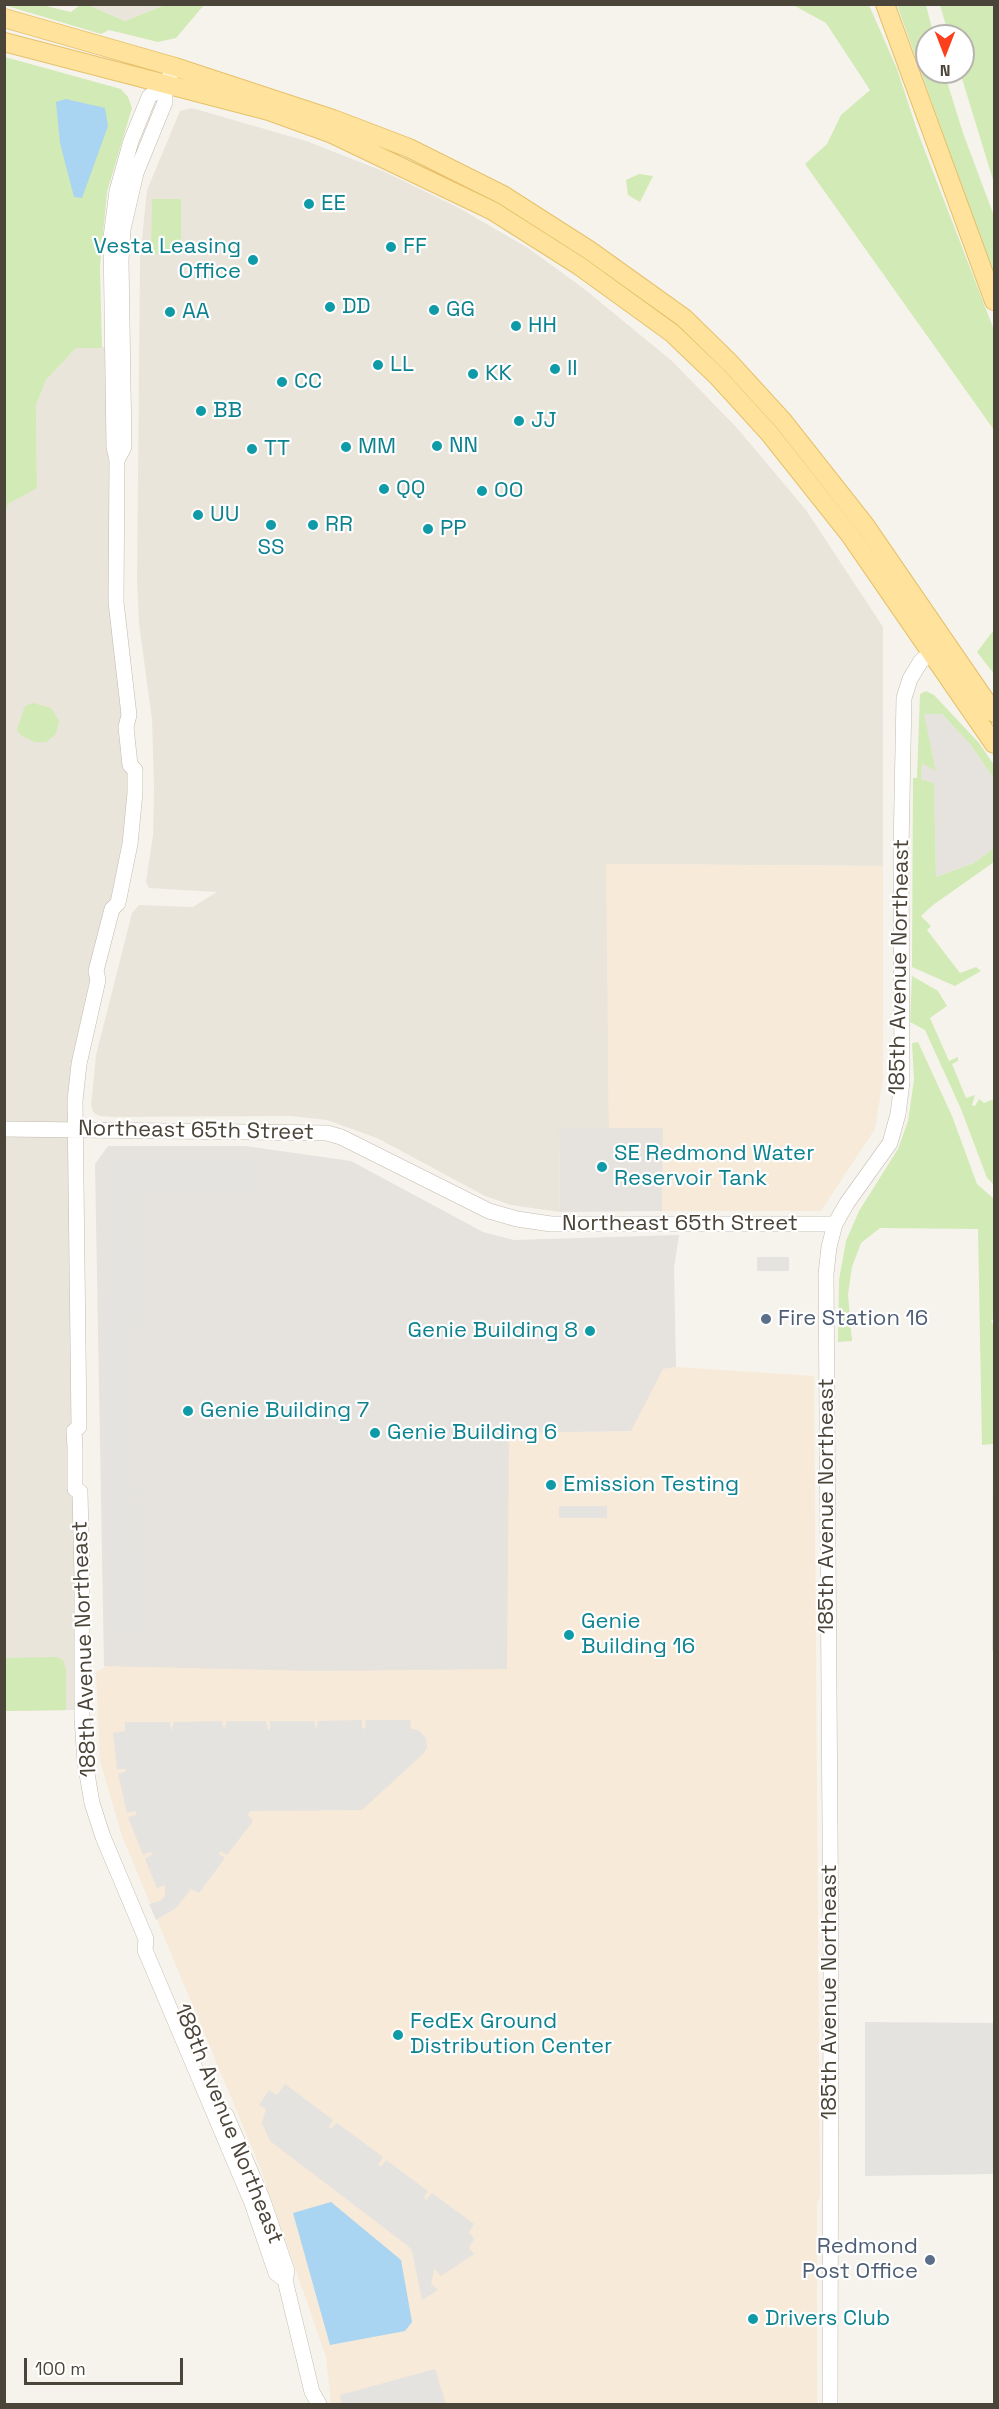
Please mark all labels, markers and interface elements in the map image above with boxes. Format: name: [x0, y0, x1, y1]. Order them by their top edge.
north arrow: [915, 24, 975, 84]
text: N: [940, 60, 950, 81]
place label: EE: [321, 191, 346, 217]
marker: EE: [302, 197, 316, 211]
place label: Vesta Leasing Office: [93, 234, 241, 286]
place label: FF: [403, 234, 427, 260]
marker: FF: [384, 240, 398, 254]
marker: Vesta Leasing Office: [246, 253, 260, 267]
place label: DD: [342, 294, 371, 320]
place label: GG: [446, 297, 475, 323]
place label: AA: [182, 299, 210, 325]
marker: DD: [323, 300, 337, 314]
marker: GG: [427, 303, 441, 317]
marker: AA: [163, 305, 177, 319]
place label: HH: [528, 313, 557, 339]
marker: HH: [509, 319, 523, 333]
place label: LL: [390, 352, 414, 378]
place label: II: [567, 356, 578, 382]
marker: LL: [371, 358, 385, 372]
place label: KK: [485, 361, 512, 387]
marker: II: [548, 362, 562, 376]
marker: KK: [466, 367, 480, 381]
place label: CC: [294, 369, 322, 395]
marker: CC: [275, 375, 289, 389]
place label: BB: [213, 398, 242, 424]
marker: BB: [194, 404, 208, 418]
place label: JJ: [531, 408, 557, 434]
marker: JJ: [512, 414, 526, 428]
place label: NN: [449, 433, 478, 459]
place label: MM: [358, 434, 396, 460]
place label: TT: [264, 436, 290, 462]
marker: NN: [430, 439, 444, 453]
marker: MM: [339, 440, 353, 454]
marker: TT: [245, 442, 259, 456]
place label: QQ: [396, 476, 425, 502]
place label: OO: [494, 478, 523, 504]
marker: QQ: [377, 482, 391, 496]
marker: OO: [475, 484, 489, 498]
place label: UU: [210, 502, 239, 528]
marker: UU: [191, 508, 205, 522]
place label: RR: [325, 512, 353, 538]
place label: PP: [440, 516, 466, 542]
marker: SS: [264, 518, 278, 532]
marker: RR: [306, 518, 320, 532]
marker: PP: [421, 522, 435, 536]
place label: SS: [258, 535, 284, 561]
street label: 185th Avenue Northeast: [885, 839, 915, 1095]
street label: Northeast 65th Street: [78, 1116, 314, 1146]
place label: SE Redmond Water Reservoir Tank: [614, 1141, 814, 1192]
marker: SE Redmond Water Reservoir Tank: [595, 1160, 609, 1174]
street label: Northeast 65th Street: [562, 1211, 798, 1237]
place label: Fire Station 16: [778, 1306, 928, 1332]
marker: Fire Station 16: [759, 1312, 773, 1326]
place label: Genie Building 8: [408, 1318, 578, 1344]
marker: Genie Building 8: [583, 1324, 597, 1338]
street label: 185th Avenue Northeast: [814, 1378, 840, 1634]
place label: Genie Building 7: [200, 1398, 369, 1424]
marker: Genie Building 7: [181, 1404, 195, 1418]
place label: Genie Building 6: [387, 1420, 557, 1446]
marker: Genie Building 6: [368, 1426, 382, 1440]
place label: Emission Testing: [563, 1472, 739, 1498]
marker: Emission Testing: [544, 1478, 558, 1492]
street label: 188th Avenue Northeast: [67, 1520, 103, 1778]
place label: Genie Building 16: [581, 1609, 695, 1660]
marker: Genie Building 16: [562, 1628, 576, 1642]
street label: 185th Avenue Northeast: [817, 1864, 843, 2120]
street label: 188th Avenue Northeast: [168, 2000, 288, 2248]
place label: FedEx Ground Distribution Center: [410, 2009, 612, 2060]
marker: FedEx Ground Distribution Center: [391, 2028, 405, 2042]
place label: Redmond Post Office: [802, 2234, 918, 2286]
marker: Redmond Post Office: [923, 2253, 937, 2267]
place label: Drivers Club: [765, 2306, 890, 2332]
marker: Drivers Club: [746, 2312, 760, 2326]
scale bar: [27, 2346, 186, 2384]
text: 100 m: [35, 2357, 86, 2380]

